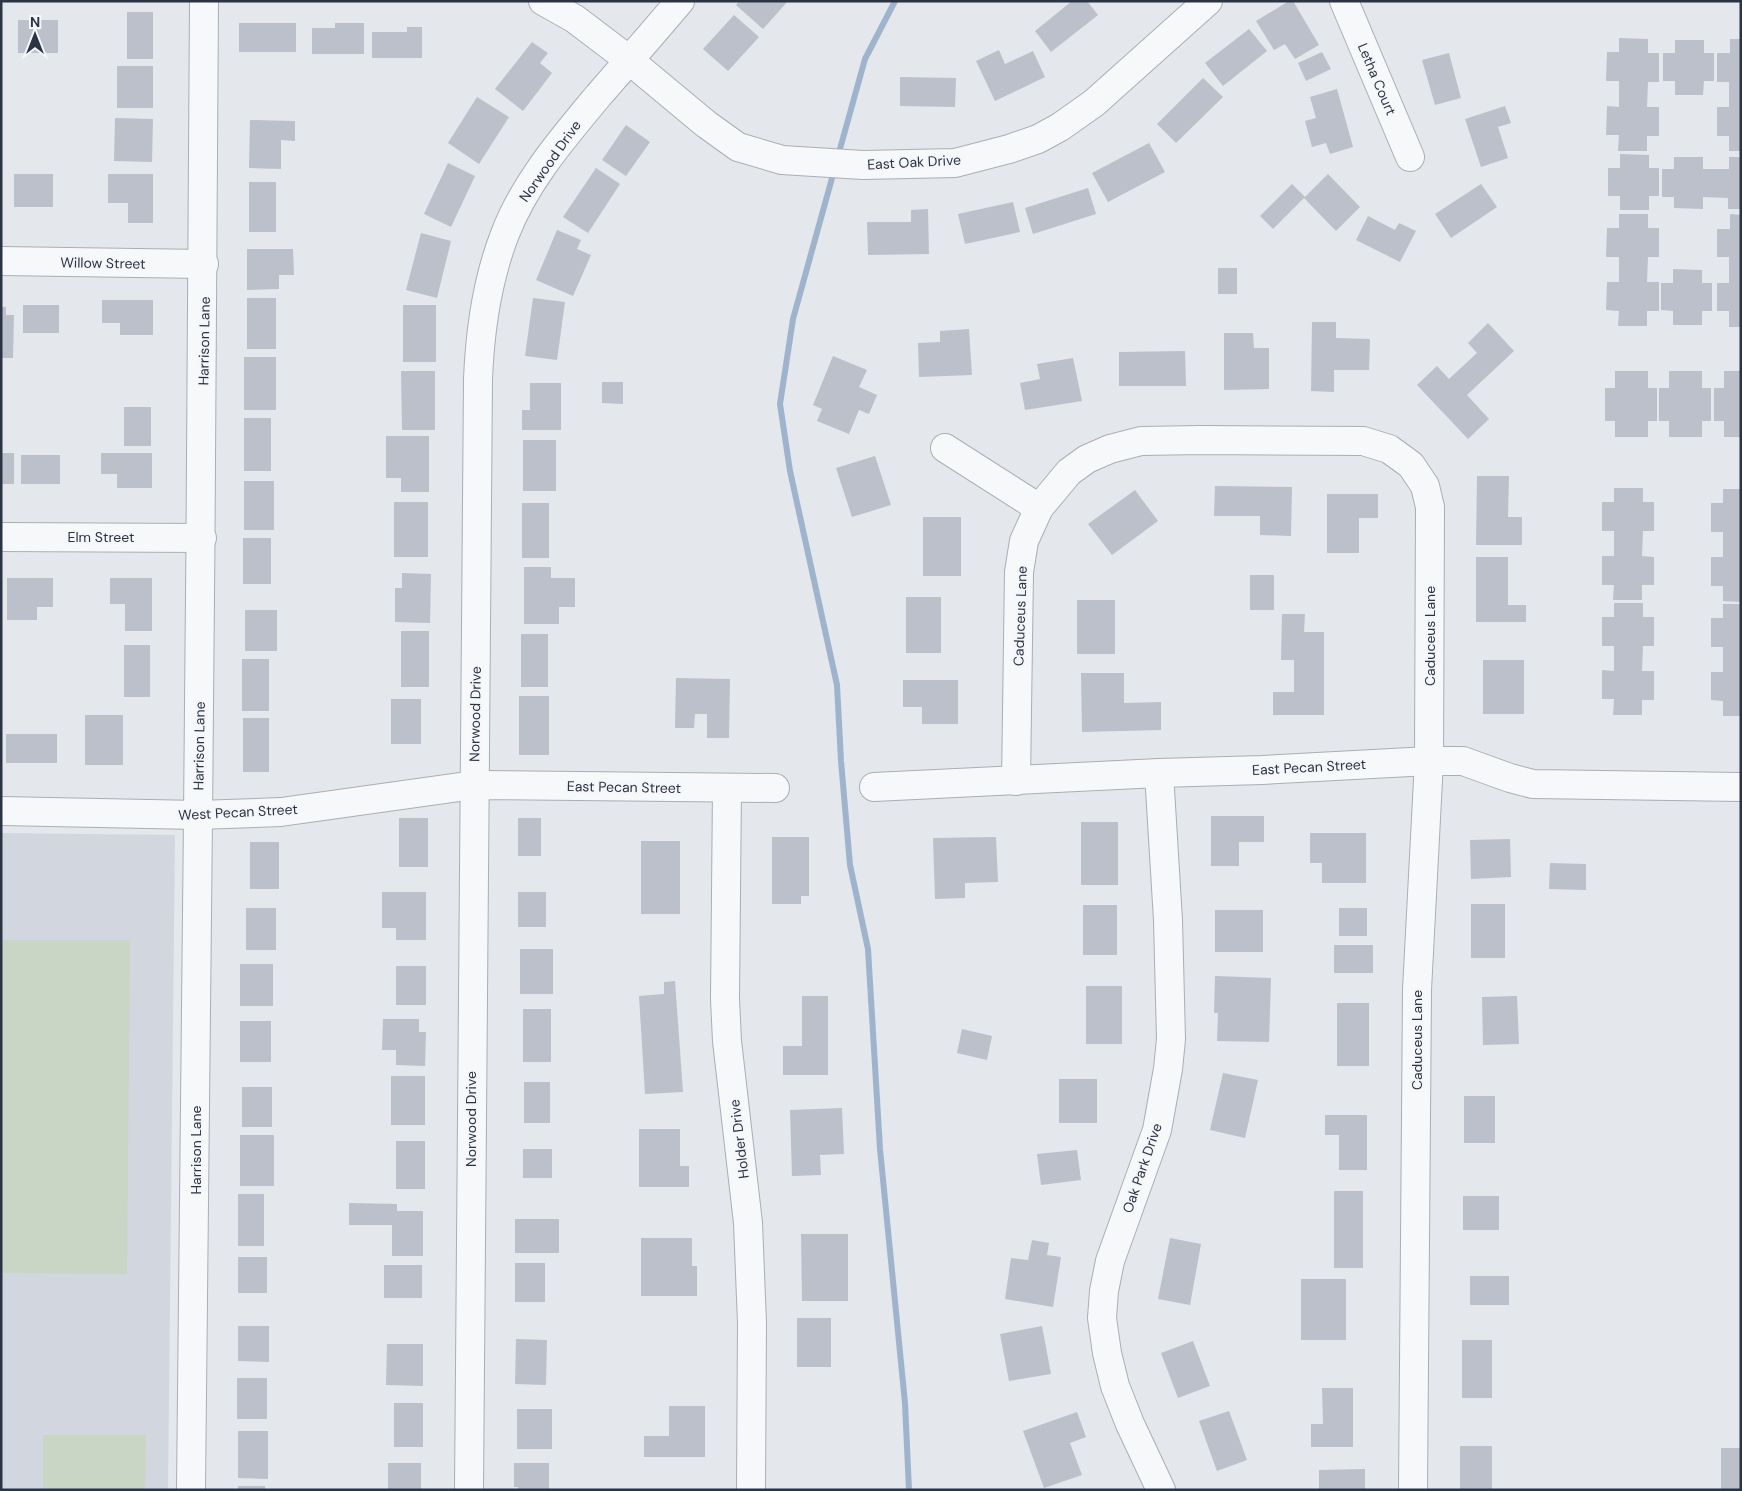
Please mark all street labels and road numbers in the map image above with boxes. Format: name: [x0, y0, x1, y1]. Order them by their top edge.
street label: Letha Court: [1354, 40, 1400, 118]
street label: Norwood Drive: [515, 117, 585, 205]
street label: East Oak Drive: [867, 151, 961, 173]
street label: Willow Street: [60, 253, 146, 273]
street label: Harrison Lane: [194, 296, 214, 386]
street label: Elm Street: [68, 528, 134, 546]
street label: Caduceus Lane: [1009, 566, 1031, 666]
street label: Caduceus Lane: [1421, 586, 1439, 686]
street label: Norwood Drive: [465, 666, 485, 762]
street label: Harrison Lane: [189, 701, 209, 791]
street label: East Pecan Street: [1252, 755, 1366, 779]
street label: East Pecan Street: [567, 777, 681, 797]
street label: West Pecan Street: [178, 800, 298, 824]
street label: Caduceus Lane: [1408, 990, 1426, 1090]
street label: Norwood Drive: [462, 1071, 480, 1167]
street label: Holder Drive: [725, 1098, 753, 1180]
street label: Harrison Lane: [187, 1105, 205, 1194]
street label: Oak Park Drive: [1118, 1121, 1166, 1215]

